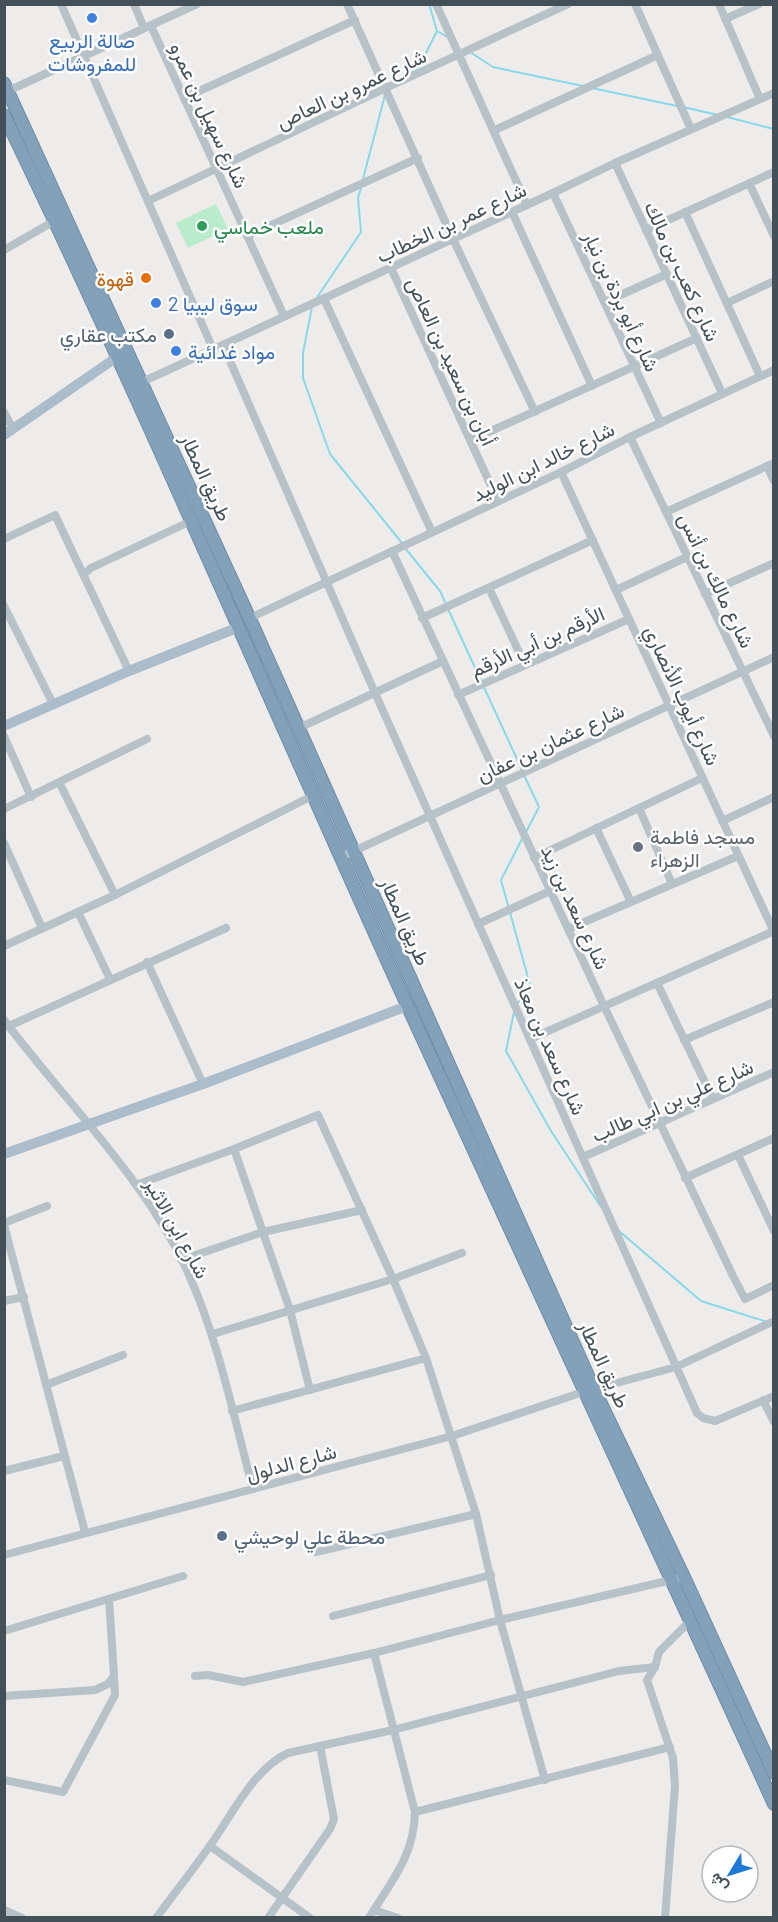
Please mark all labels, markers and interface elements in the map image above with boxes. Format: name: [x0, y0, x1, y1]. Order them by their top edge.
marker: صالة الربيع للمفروشات: [85, 11, 99, 25]
place label: صالة الربيع للمفروشات: [48, 28, 136, 77]
street label: شارع سهيل بن عمرو: [163, 38, 254, 193]
street label: شارع عمرو بن العاص: [272, 43, 431, 136]
street label: شارع عمر بن الخطاب: [372, 177, 531, 270]
street label: شارع كعب بن مالك: [637, 197, 726, 346]
place label: ملعب خماسي: [214, 214, 324, 244]
marker: ملعب خماسي: [195, 219, 209, 233]
street label: شارع أبو بردة بن نيار: [576, 226, 665, 376]
place label: قهوة: [97, 266, 134, 292]
marker: قهوة: [139, 271, 153, 285]
street label: أبان بن سعيد بن العاص: [402, 273, 502, 450]
place label: سوق ليبيا 2: [168, 291, 258, 317]
marker: سوق ليبيا 2: [149, 296, 163, 310]
place label: مكتب عقاري: [60, 322, 157, 352]
marker: مكتب عقاري: [162, 327, 176, 341]
place label: مواد غدائية: [188, 339, 275, 365]
marker: مواد غدائية: [169, 344, 183, 358]
street label: شارع خالد ابن الوليد: [468, 416, 619, 508]
street label: طريق المطار: [174, 428, 238, 525]
street label: شارع مالك بن أنس: [671, 508, 760, 653]
street label: الأرقم بن أبي الأرقم: [466, 601, 610, 687]
street label: شارع أيوب الأنصاري: [635, 621, 726, 771]
street label: شارع عثمان بن عفان: [473, 697, 629, 789]
place label: مسجد فاطمة الزهراء: [650, 824, 755, 873]
marker: مسجد فاطمة الزهراء: [631, 840, 645, 854]
street label: شارع سعد بن زيد: [534, 841, 615, 974]
street label: طريق المطار: [374, 872, 436, 970]
street label: شارع سعد بن معاذ: [507, 974, 592, 1119]
street label: شارع علي بن ابي طالب: [588, 1054, 759, 1152]
street label: شارع ابن الاثير: [137, 1173, 215, 1284]
street label: طريق المطار: [572, 1315, 636, 1412]
street label: شارع الدلول: [243, 1438, 340, 1488]
place label: محطة علي لوحيشي: [234, 1524, 385, 1554]
marker: محطة علي لوحيشي: [215, 1529, 229, 1543]
north arrow: [700, 1844, 760, 1904]
text: ش: [704, 1869, 732, 1897]

